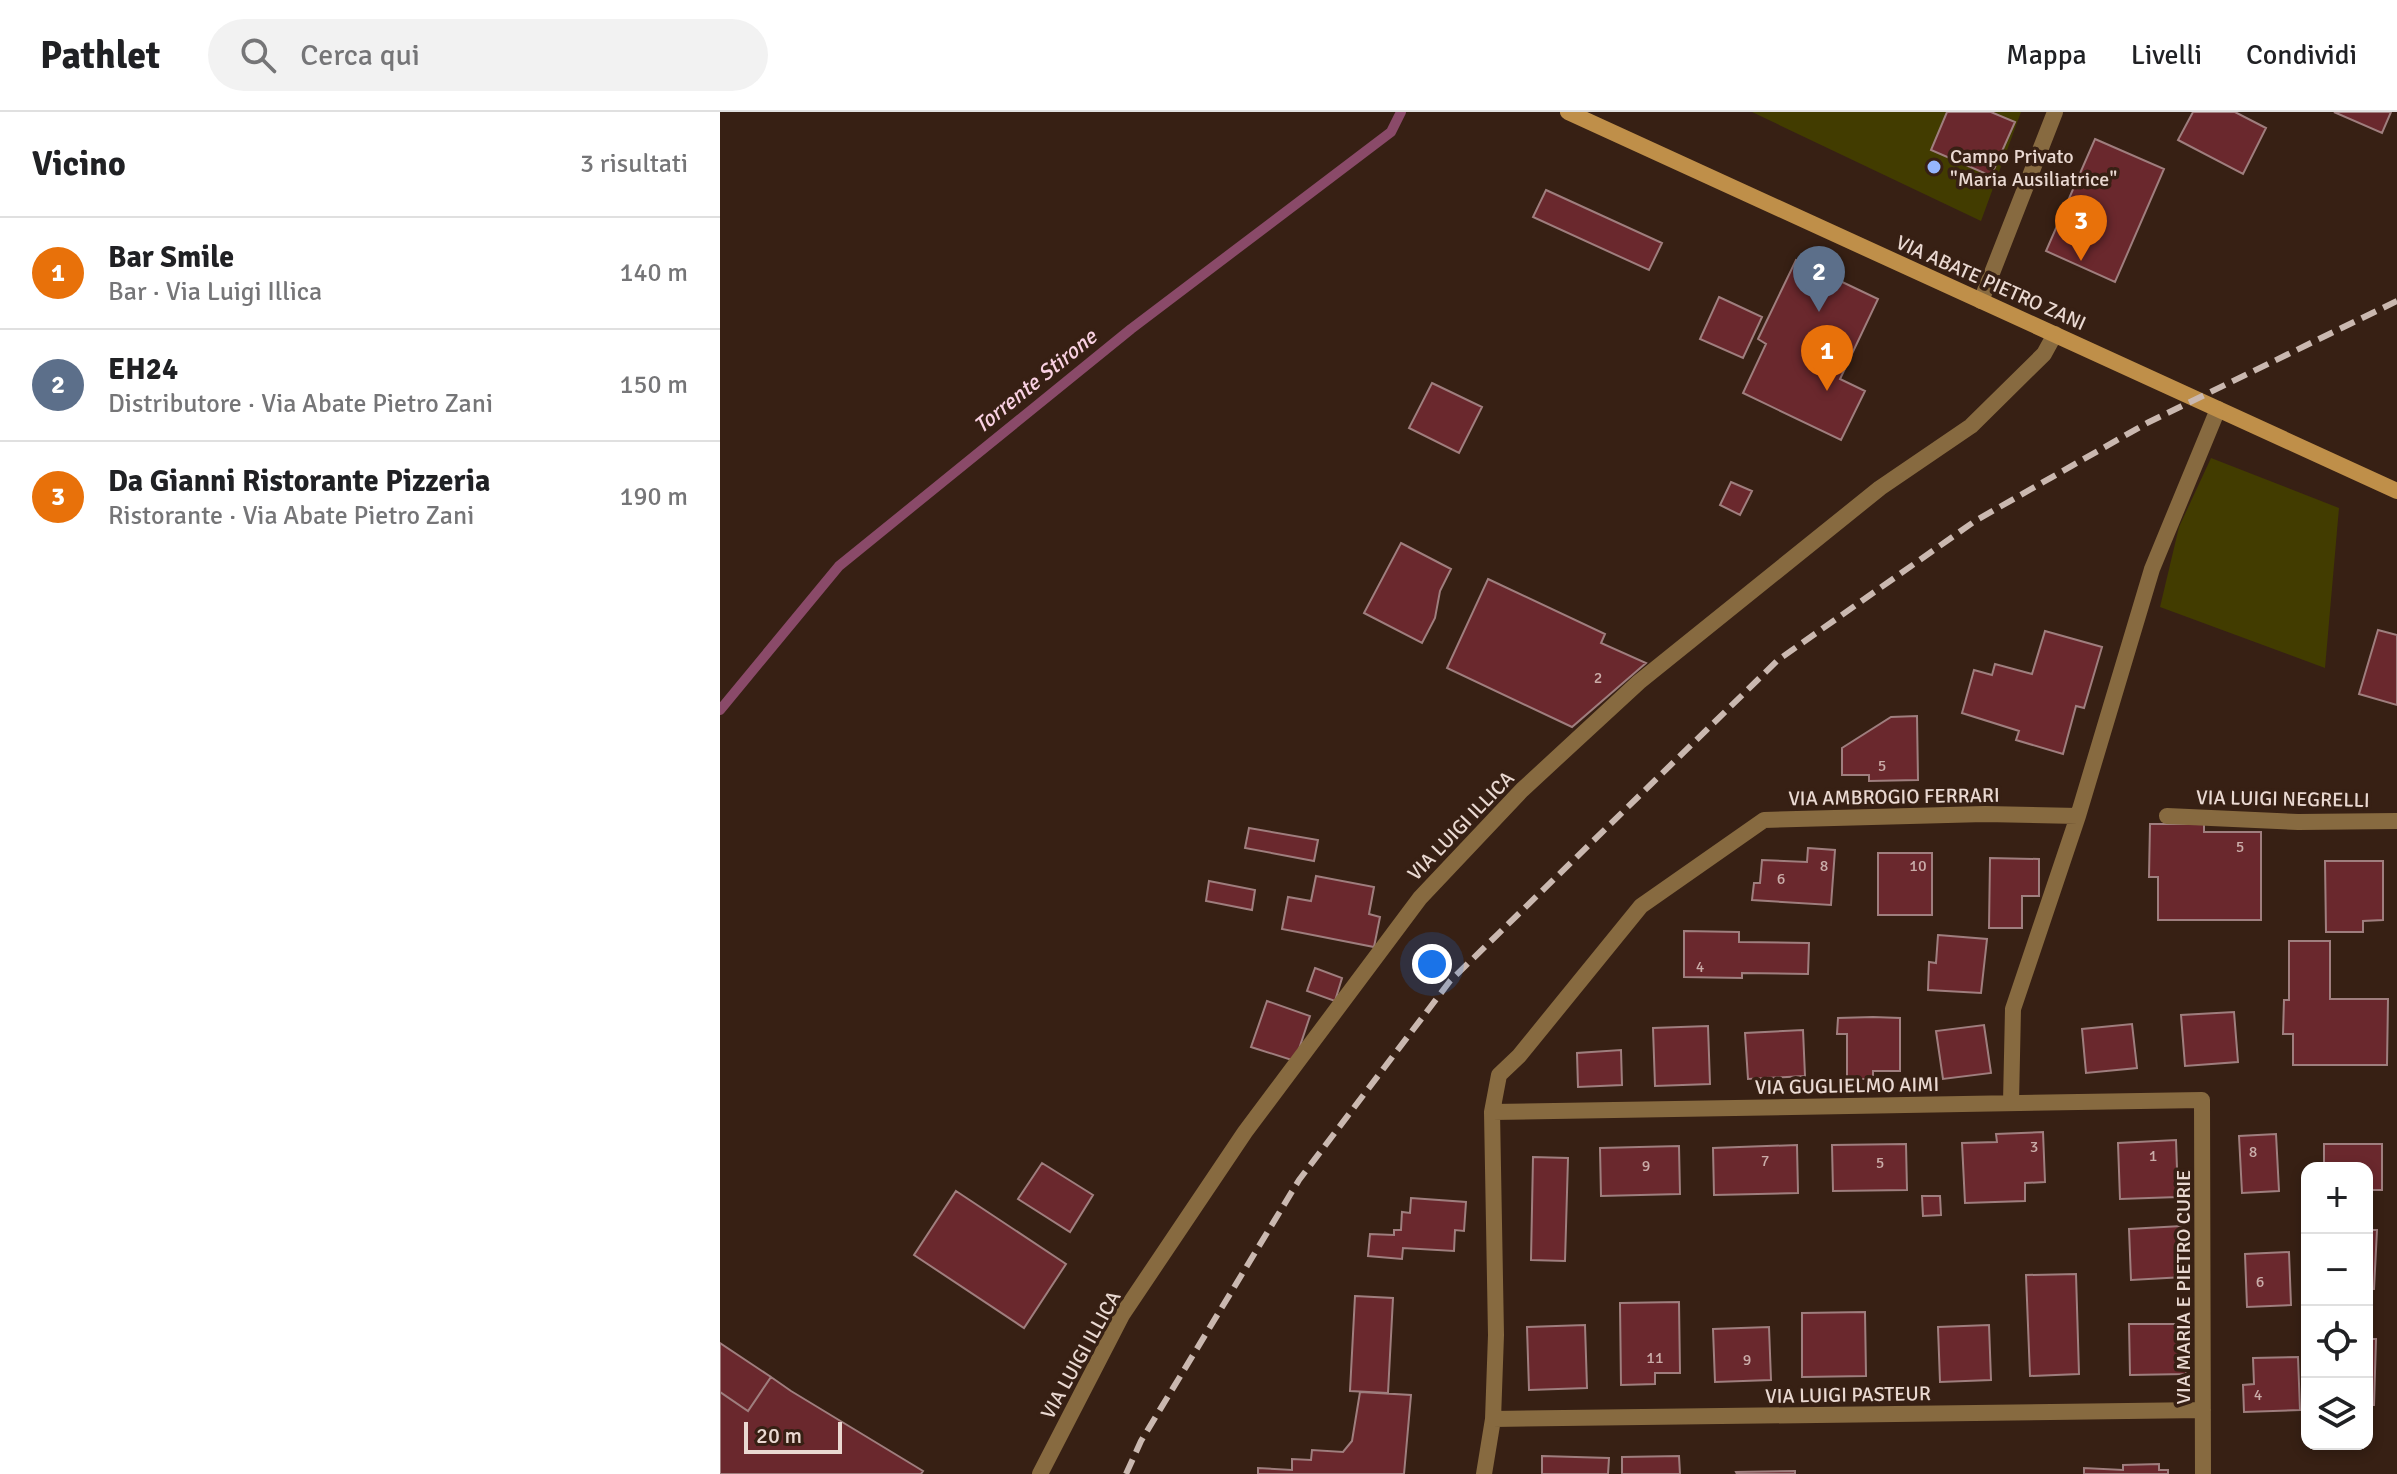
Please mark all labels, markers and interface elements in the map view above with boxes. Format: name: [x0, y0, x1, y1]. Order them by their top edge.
search box: [208, 19, 768, 91]
text: Pathlet: [40, 32, 160, 79]
icon: search: [236, 33, 280, 77]
text: Cerca qui: [300, 37, 420, 74]
text: Mappa: [2006, 38, 2087, 72]
text: Livelli: [2131, 38, 2202, 72]
text: Condividi: [2246, 38, 2357, 72]
text: Vicino: [32, 143, 126, 185]
place label: Campo Privato "Maria Ausiliatrice": [1950, 144, 2117, 192]
text: 3 risultati: [580, 148, 688, 180]
marker: Campo Privato "Maria Ausiliatrice": [1925, 158, 1943, 176]
pin: 3: [2055, 195, 2107, 261]
street label: VIA ABATE PIETRO ZANI: [1892, 230, 2090, 336]
text: Bar Smile: [108, 239, 234, 276]
pin: 2: [1793, 246, 1845, 312]
text: 1: [51, 257, 65, 289]
text: 140 m: [619, 257, 688, 289]
text: Bar · Via Luigi Illica: [108, 276, 322, 308]
water label: Torrente Stirone: [968, 322, 1103, 439]
pin: 1: [1801, 325, 1853, 391]
text: EH24: [108, 351, 178, 388]
text: 2: [51, 369, 65, 401]
text: 150 m: [619, 369, 688, 401]
text: Distributore · Via Abate Pietro Zani: [108, 388, 493, 420]
text: Da Gianni Ristorante Pizzeria: [108, 463, 490, 500]
text: 3: [51, 481, 65, 513]
text: 190 m: [619, 481, 688, 513]
text: Ristorante · Via Abate Pietro Zani: [108, 500, 474, 532]
house number: 2: [1594, 668, 1602, 688]
house number: 5: [1878, 756, 1886, 776]
street label: VIA LUIGI ILLICA: [1402, 766, 1520, 886]
street label: VIA AMBROGIO FERRARI: [1788, 783, 2000, 811]
street label: VIA LUIGI NEGRELLI: [2196, 785, 2370, 813]
house number: 5: [2236, 837, 2244, 857]
house number: 8: [1820, 856, 1828, 876]
house number: 10: [1909, 856, 1927, 876]
house number: 6: [1777, 869, 1785, 889]
your location: [1412, 944, 1452, 984]
house number: 4: [1696, 957, 1705, 977]
street label: VIA GUGLIELMO AIMI: [1755, 1072, 1939, 1100]
house number: 3: [2030, 1137, 2038, 1157]
house number: 8: [2249, 1142, 2257, 1162]
house number: 1: [2149, 1146, 2157, 1166]
house number: 7: [1761, 1151, 1769, 1171]
house number: 5: [1876, 1153, 1884, 1173]
house number: 9: [1642, 1156, 1650, 1176]
map controls: [2301, 1162, 2373, 1450]
button: +: [2301, 1162, 2373, 1234]
street label: VIA MARIA E PIETRO CURIE: [2171, 1170, 2196, 1404]
button: −: [2301, 1234, 2373, 1306]
house number: 6: [2256, 1272, 2264, 1292]
street label: VIA LUIGI ILLICA: [1035, 1287, 1127, 1423]
button: locate: [2301, 1306, 2373, 1378]
house number: 11: [1646, 1348, 1664, 1368]
house number: 9: [1743, 1350, 1751, 1370]
button: layers: [2301, 1378, 2373, 1450]
street label: VIA LUIGI PASTEUR: [1765, 1381, 1931, 1409]
house number: 4: [2254, 1385, 2263, 1405]
scale bar: [744, 1418, 842, 1454]
text: 20 m: [756, 1422, 802, 1449]

